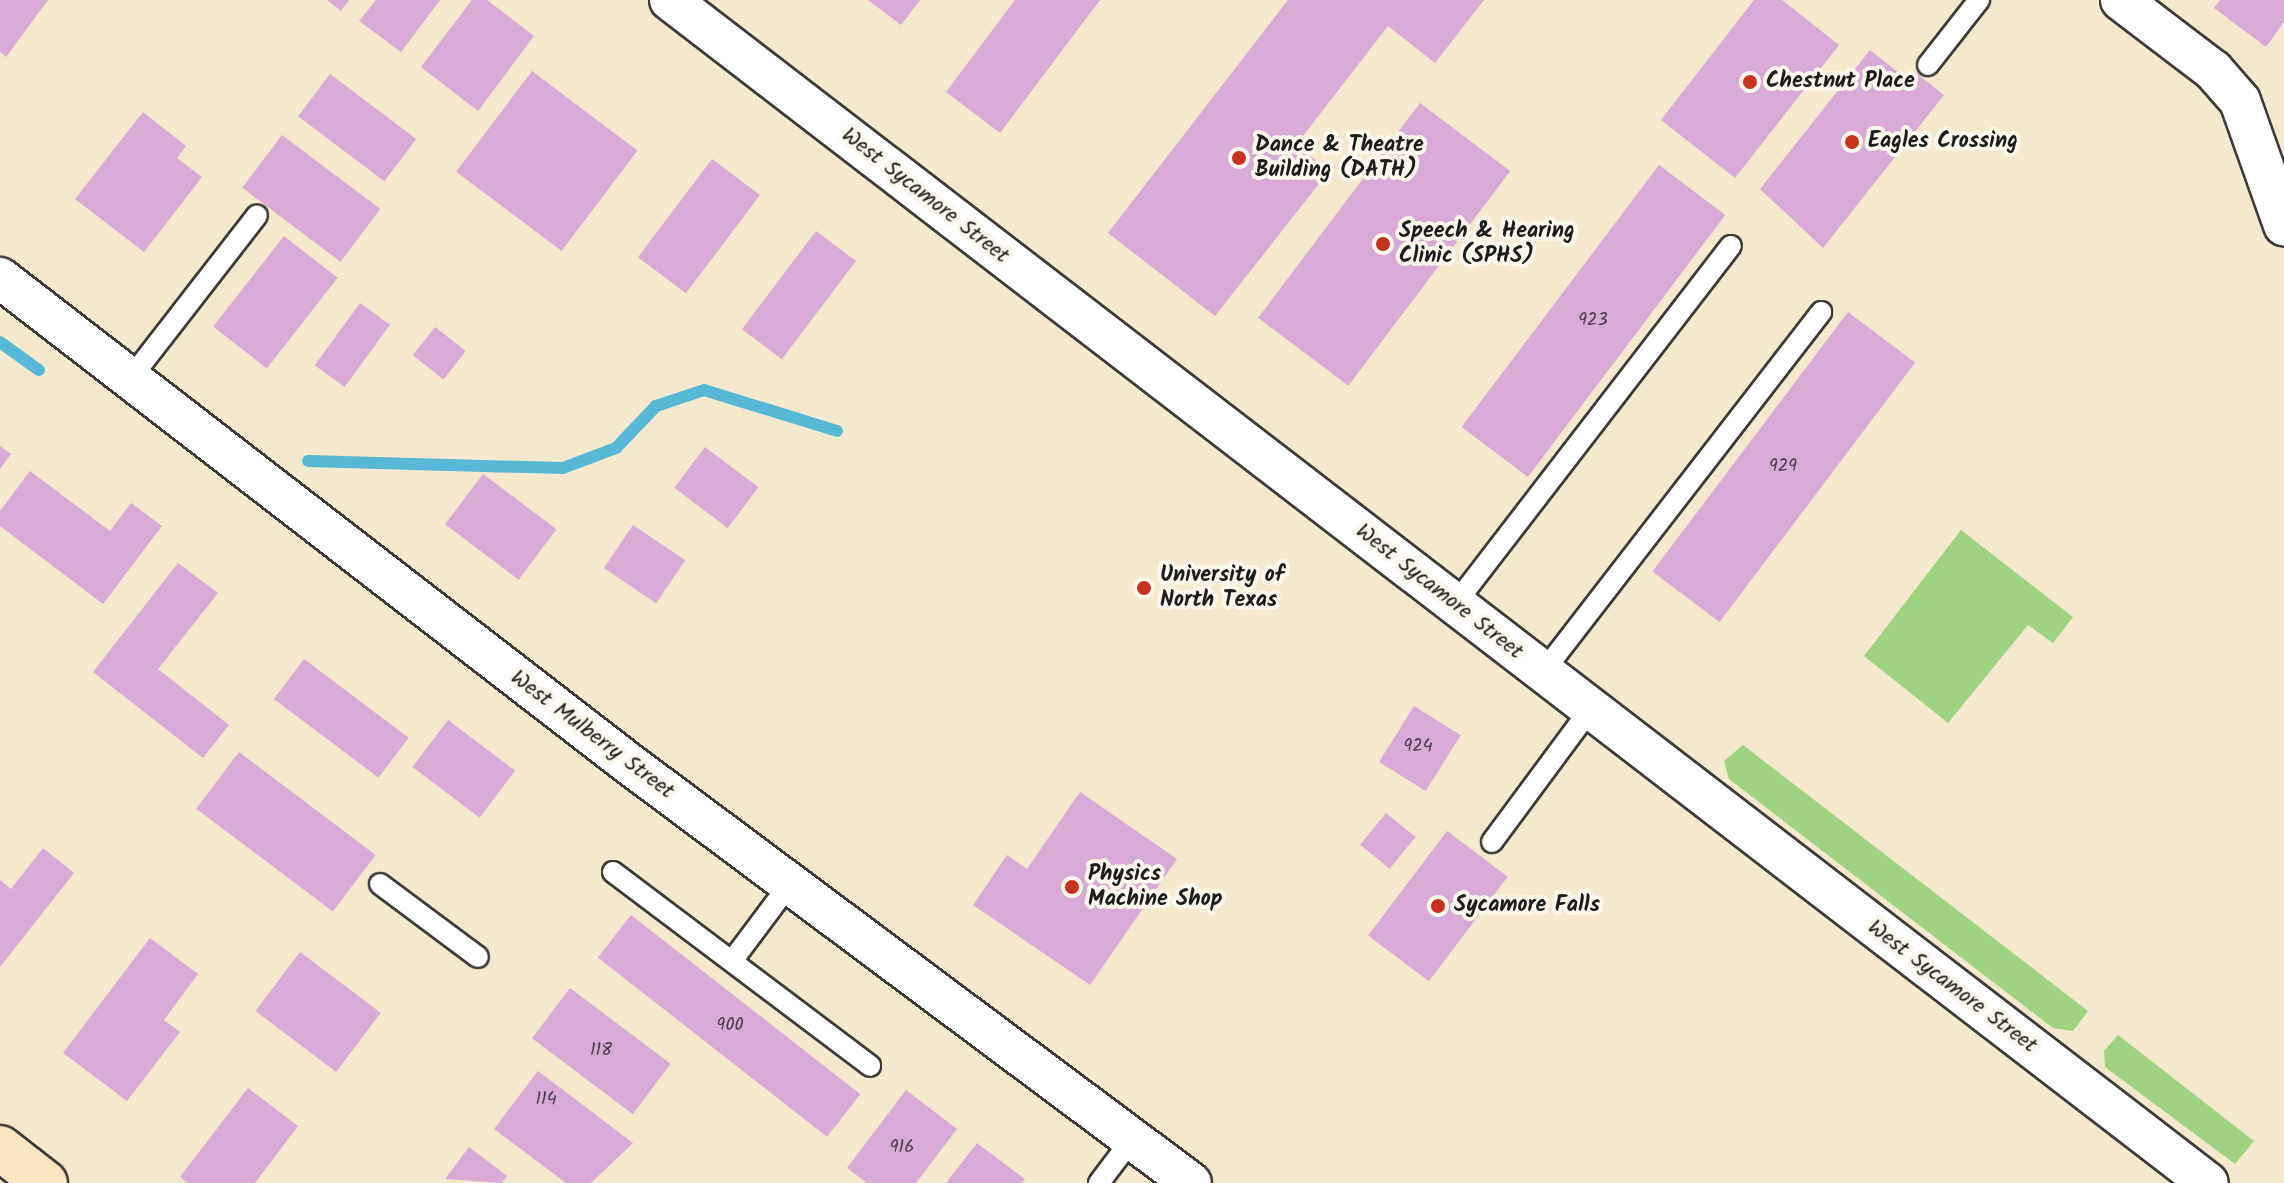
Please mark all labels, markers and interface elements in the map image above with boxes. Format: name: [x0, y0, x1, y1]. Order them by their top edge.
place label: Chestnut Place: [1766, 69, 1915, 95]
marker: Chestnut Place: [1741, 73, 1759, 91]
street label: West Sycamore Street: [836, 122, 1014, 270]
place label: Eagles Crossing: [1868, 129, 2018, 155]
place label: Dance & Theatre Building (DATH): [1255, 132, 1424, 184]
marker: Eagles Crossing: [1843, 133, 1861, 151]
marker: Dance & Theatre Building (DATH): [1230, 149, 1248, 167]
place label: Speech & Hearing Clinic (SPHS): [1399, 218, 1575, 270]
marker: Speech & Hearing Clinic (SPHS): [1374, 235, 1392, 253]
house number: 923: [1578, 310, 1608, 332]
house number: 929: [1769, 456, 1797, 478]
street label: West Sycamore Street: [1350, 518, 1528, 666]
place label: University of North Texas: [1160, 562, 1284, 614]
marker: University of North Texas: [1135, 579, 1153, 597]
street label: West Mulberry Street: [505, 665, 679, 805]
house number: 924: [1403, 736, 1433, 758]
place label: Physics Machine Shop: [1088, 861, 1223, 912]
marker: Physics Machine Shop: [1063, 878, 1081, 896]
place label: Sycamore Falls: [1454, 893, 1600, 919]
marker: Sycamore Falls: [1429, 897, 1447, 915]
street label: West Sycamore Street: [1862, 915, 2042, 1059]
house number: 900: [717, 1015, 743, 1037]
house number: 118: [590, 1040, 612, 1062]
house number: 114: [535, 1089, 557, 1111]
house number: 916: [890, 1137, 914, 1159]

